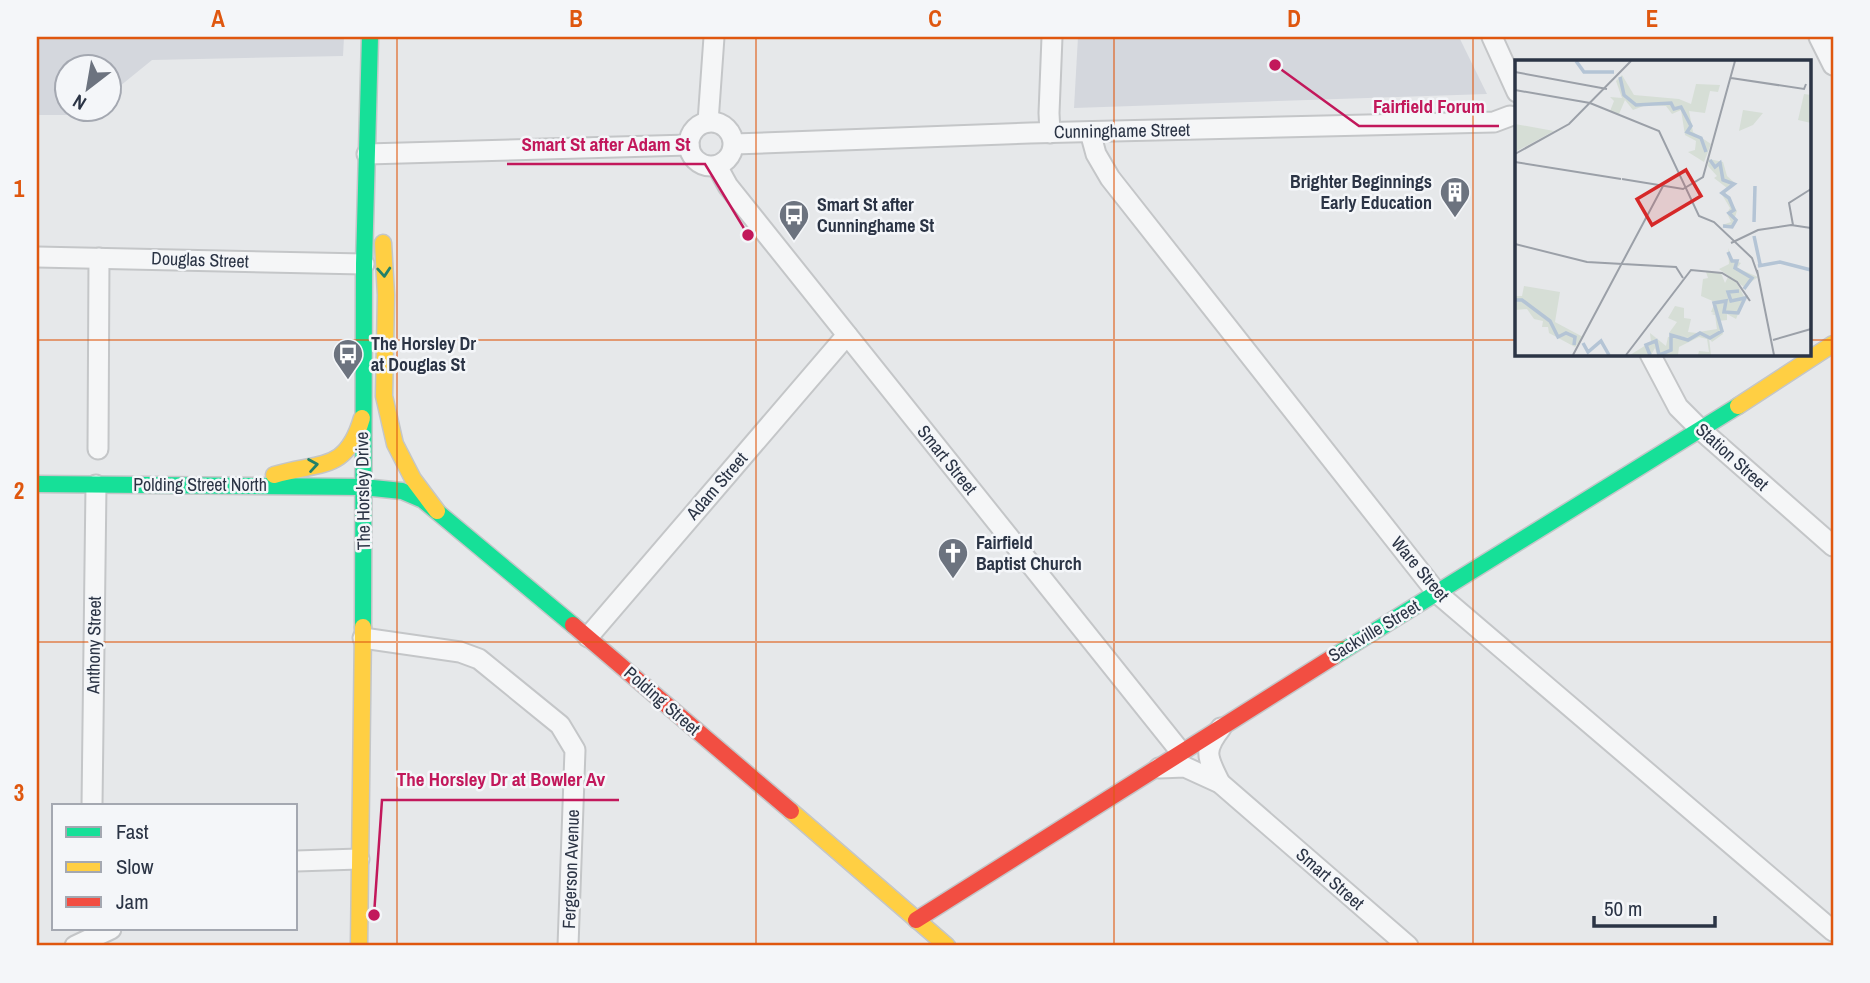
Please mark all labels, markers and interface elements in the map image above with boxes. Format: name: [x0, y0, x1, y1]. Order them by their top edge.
text: A: [211, 3, 225, 34]
text: B: [569, 3, 583, 34]
text: C: [928, 3, 942, 34]
text: D: [1287, 3, 1301, 34]
text: E: [1646, 3, 1658, 34]
north arrow: [52, 52, 122, 122]
inset map: [1515, 60, 1811, 355]
callout: Fairfield Forum: [1359, 86, 1499, 126]
text: N: [68, 89, 91, 117]
text: Fairfield Forum: [1373, 93, 1485, 119]
street label: Cunninghame Street: [1054, 117, 1190, 144]
callout: Smart St after Adam St: [507, 124, 705, 164]
text: Smart St after Adam St: [521, 131, 691, 157]
place label: Brighter Beginnings Early Education: [1290, 169, 1432, 215]
text: 1: [14, 173, 25, 204]
building icon: Brighter Beginnings Early Education: [1438, 175, 1472, 219]
place label: Smart St after Cunninghame St: [817, 192, 934, 238]
bus stop icon: Smart St after Cunninghame St: [777, 198, 811, 242]
street label: Douglas Street: [151, 245, 249, 274]
one-way arrow: [377, 266, 392, 277]
place label: The Horsley Dr at Douglas St: [371, 331, 476, 377]
bus stop icon: The Horsley Dr at Douglas St: [331, 337, 365, 381]
street label: Station Street: [1690, 417, 1774, 496]
street label: Smart Street: [912, 420, 983, 500]
street label: The Horsley Drive: [349, 431, 376, 551]
street label: Adam Street: [680, 447, 753, 526]
one-way arrow: [307, 458, 319, 473]
street label: Polding Street North: [133, 472, 267, 497]
text: 2: [14, 475, 24, 506]
place label: Fairfield Baptist Church: [976, 530, 1082, 576]
street label: Ware Street: [1386, 531, 1455, 607]
church icon: Fairfield Baptist Church: [936, 536, 970, 580]
street label: Sackville Street: [1323, 593, 1424, 668]
street label: Anthony Street: [80, 596, 107, 695]
street label: Polding Street: [619, 661, 706, 741]
callout: The Horsley Dr at Bowler Av: [382, 760, 619, 800]
text: The Horsley Dr at Bowler Av: [397, 766, 606, 792]
text: 3: [14, 777, 24, 808]
legend: [52, 804, 298, 930]
street label: Fergerson Avenue: [556, 809, 585, 929]
text: Fast: [116, 817, 149, 846]
street label: Smart Street: [1291, 842, 1370, 915]
text: Slow: [116, 852, 154, 881]
scale bar: [1594, 885, 1714, 929]
text: Jam: [116, 887, 149, 916]
text: 50 m: [1604, 894, 1642, 923]

